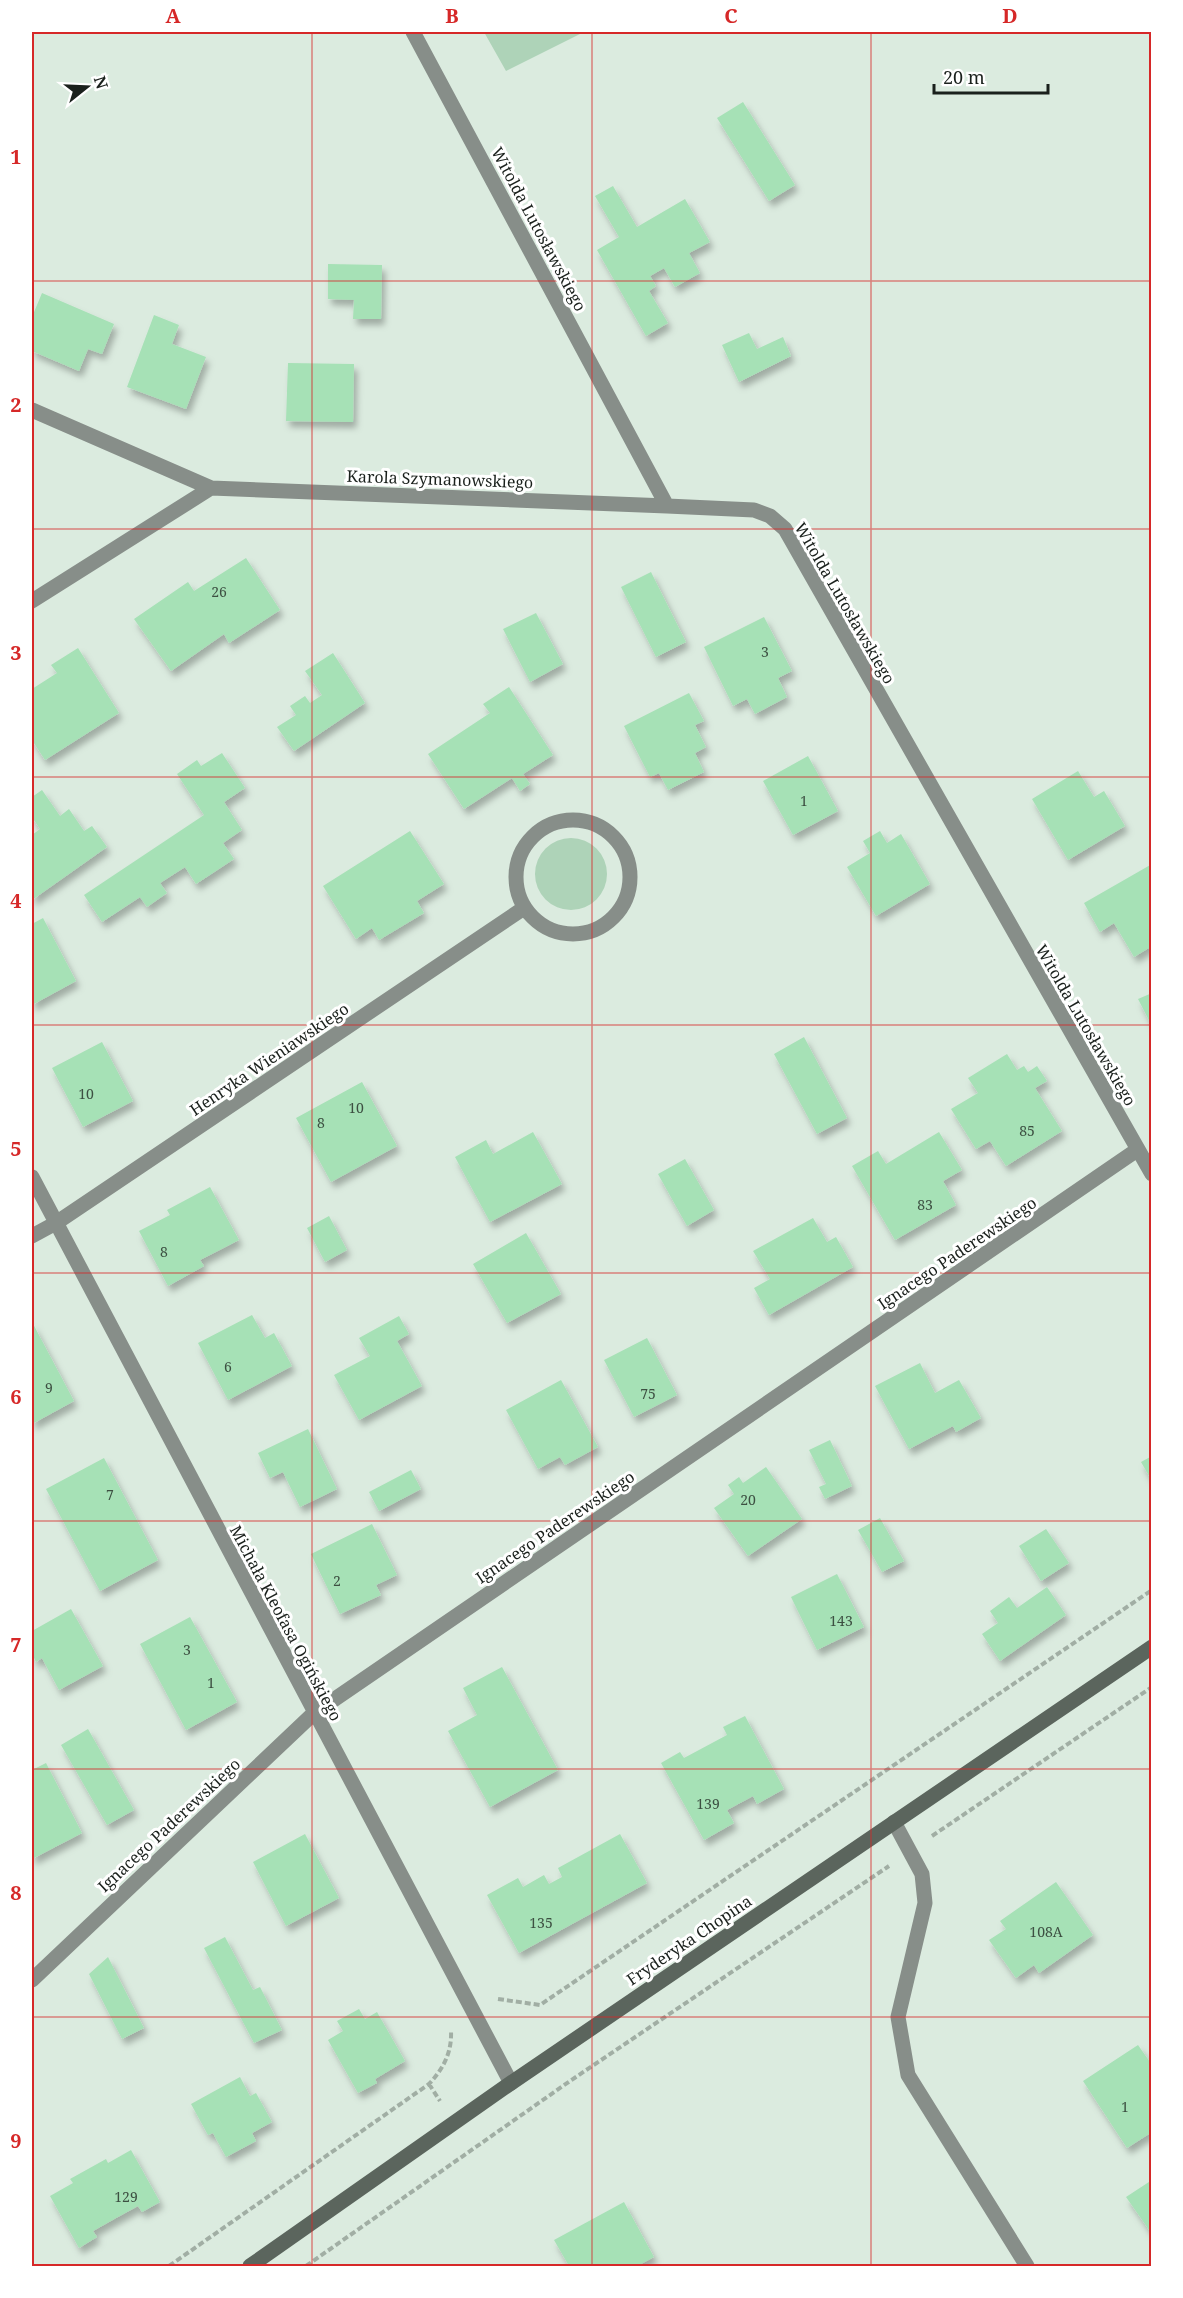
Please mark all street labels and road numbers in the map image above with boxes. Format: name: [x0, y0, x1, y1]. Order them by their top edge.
street label: Witolda Lutosławskiego: [486, 143, 592, 315]
street label: Karola Szymanowskiego: [346, 465, 534, 493]
street label: Witolda Lutosławskiego: [790, 518, 900, 688]
street label: Witolda Lutosławskiego: [1031, 940, 1141, 1110]
street label: Henryka Wieniawskiego: [185, 997, 353, 1121]
street label: Ignacego Paderewskiego: [873, 1192, 1041, 1314]
street label: Ignacego Paderewskiego: [471, 1466, 639, 1588]
street label: Michała Kleofasa Ogińskiego: [225, 1521, 347, 1725]
street label: Ignacego Paderewskiego: [93, 1753, 245, 1897]
street label: Fryderyka Chopina: [622, 1890, 756, 1990]

